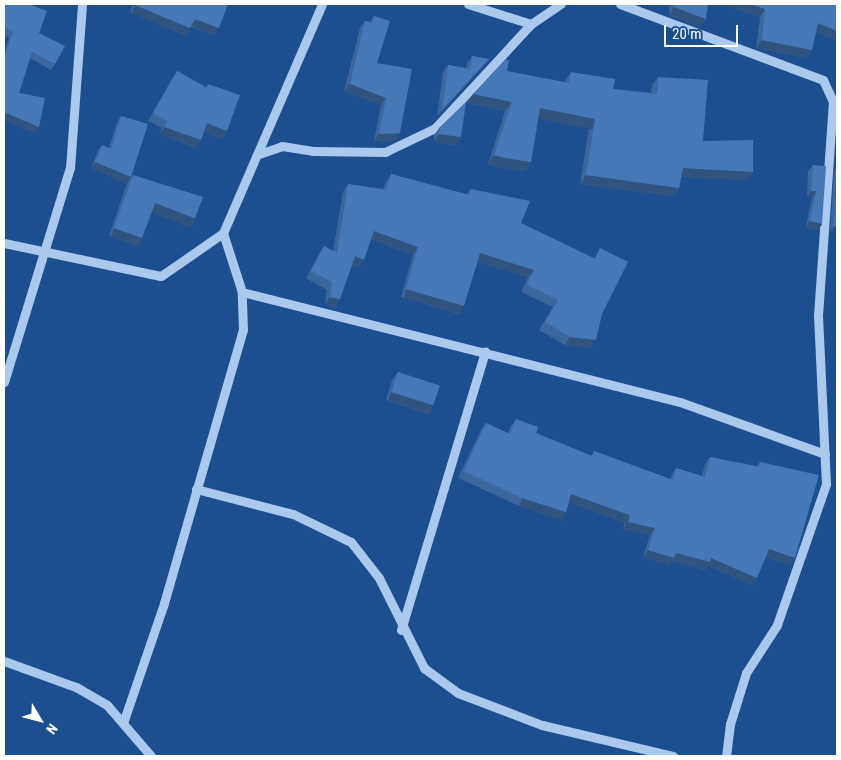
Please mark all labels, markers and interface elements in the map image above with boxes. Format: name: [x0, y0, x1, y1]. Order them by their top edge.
scale bar: [666, 15, 740, 47]
text: 20 m: [672, 25, 702, 43]
north arrow: [15, 695, 65, 745]
text: N: [43, 721, 61, 737]

